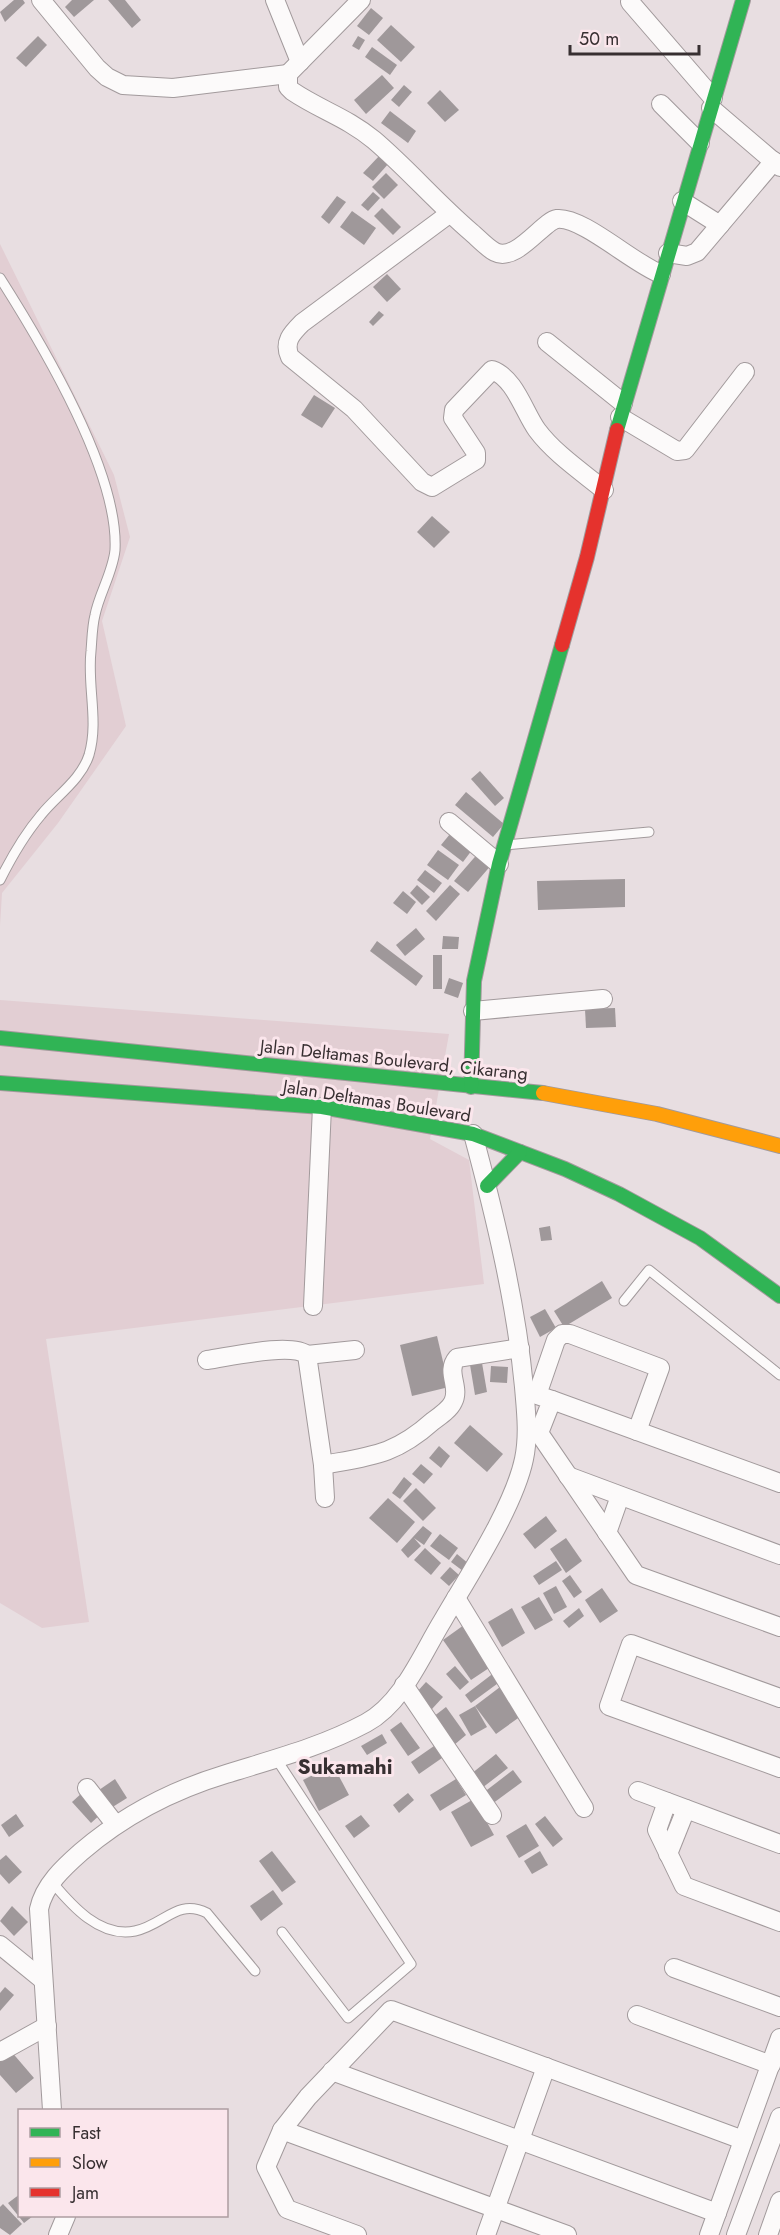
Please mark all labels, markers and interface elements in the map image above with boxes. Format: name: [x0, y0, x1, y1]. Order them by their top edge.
scale bar: [570, 18, 699, 56]
text: 50 m: [579, 26, 619, 52]
street label: Jalan Deltamas Boulevard, Cikarang: [257, 1033, 529, 1087]
street label: Jalan Deltamas Boulevard: [279, 1073, 473, 1129]
district label: Sukamahi: [298, 1752, 392, 1782]
legend: [18, 2109, 228, 2217]
text: Fast: [72, 2120, 101, 2146]
text: Slow: [72, 2150, 109, 2176]
text: Jam: [70, 2180, 99, 2206]

